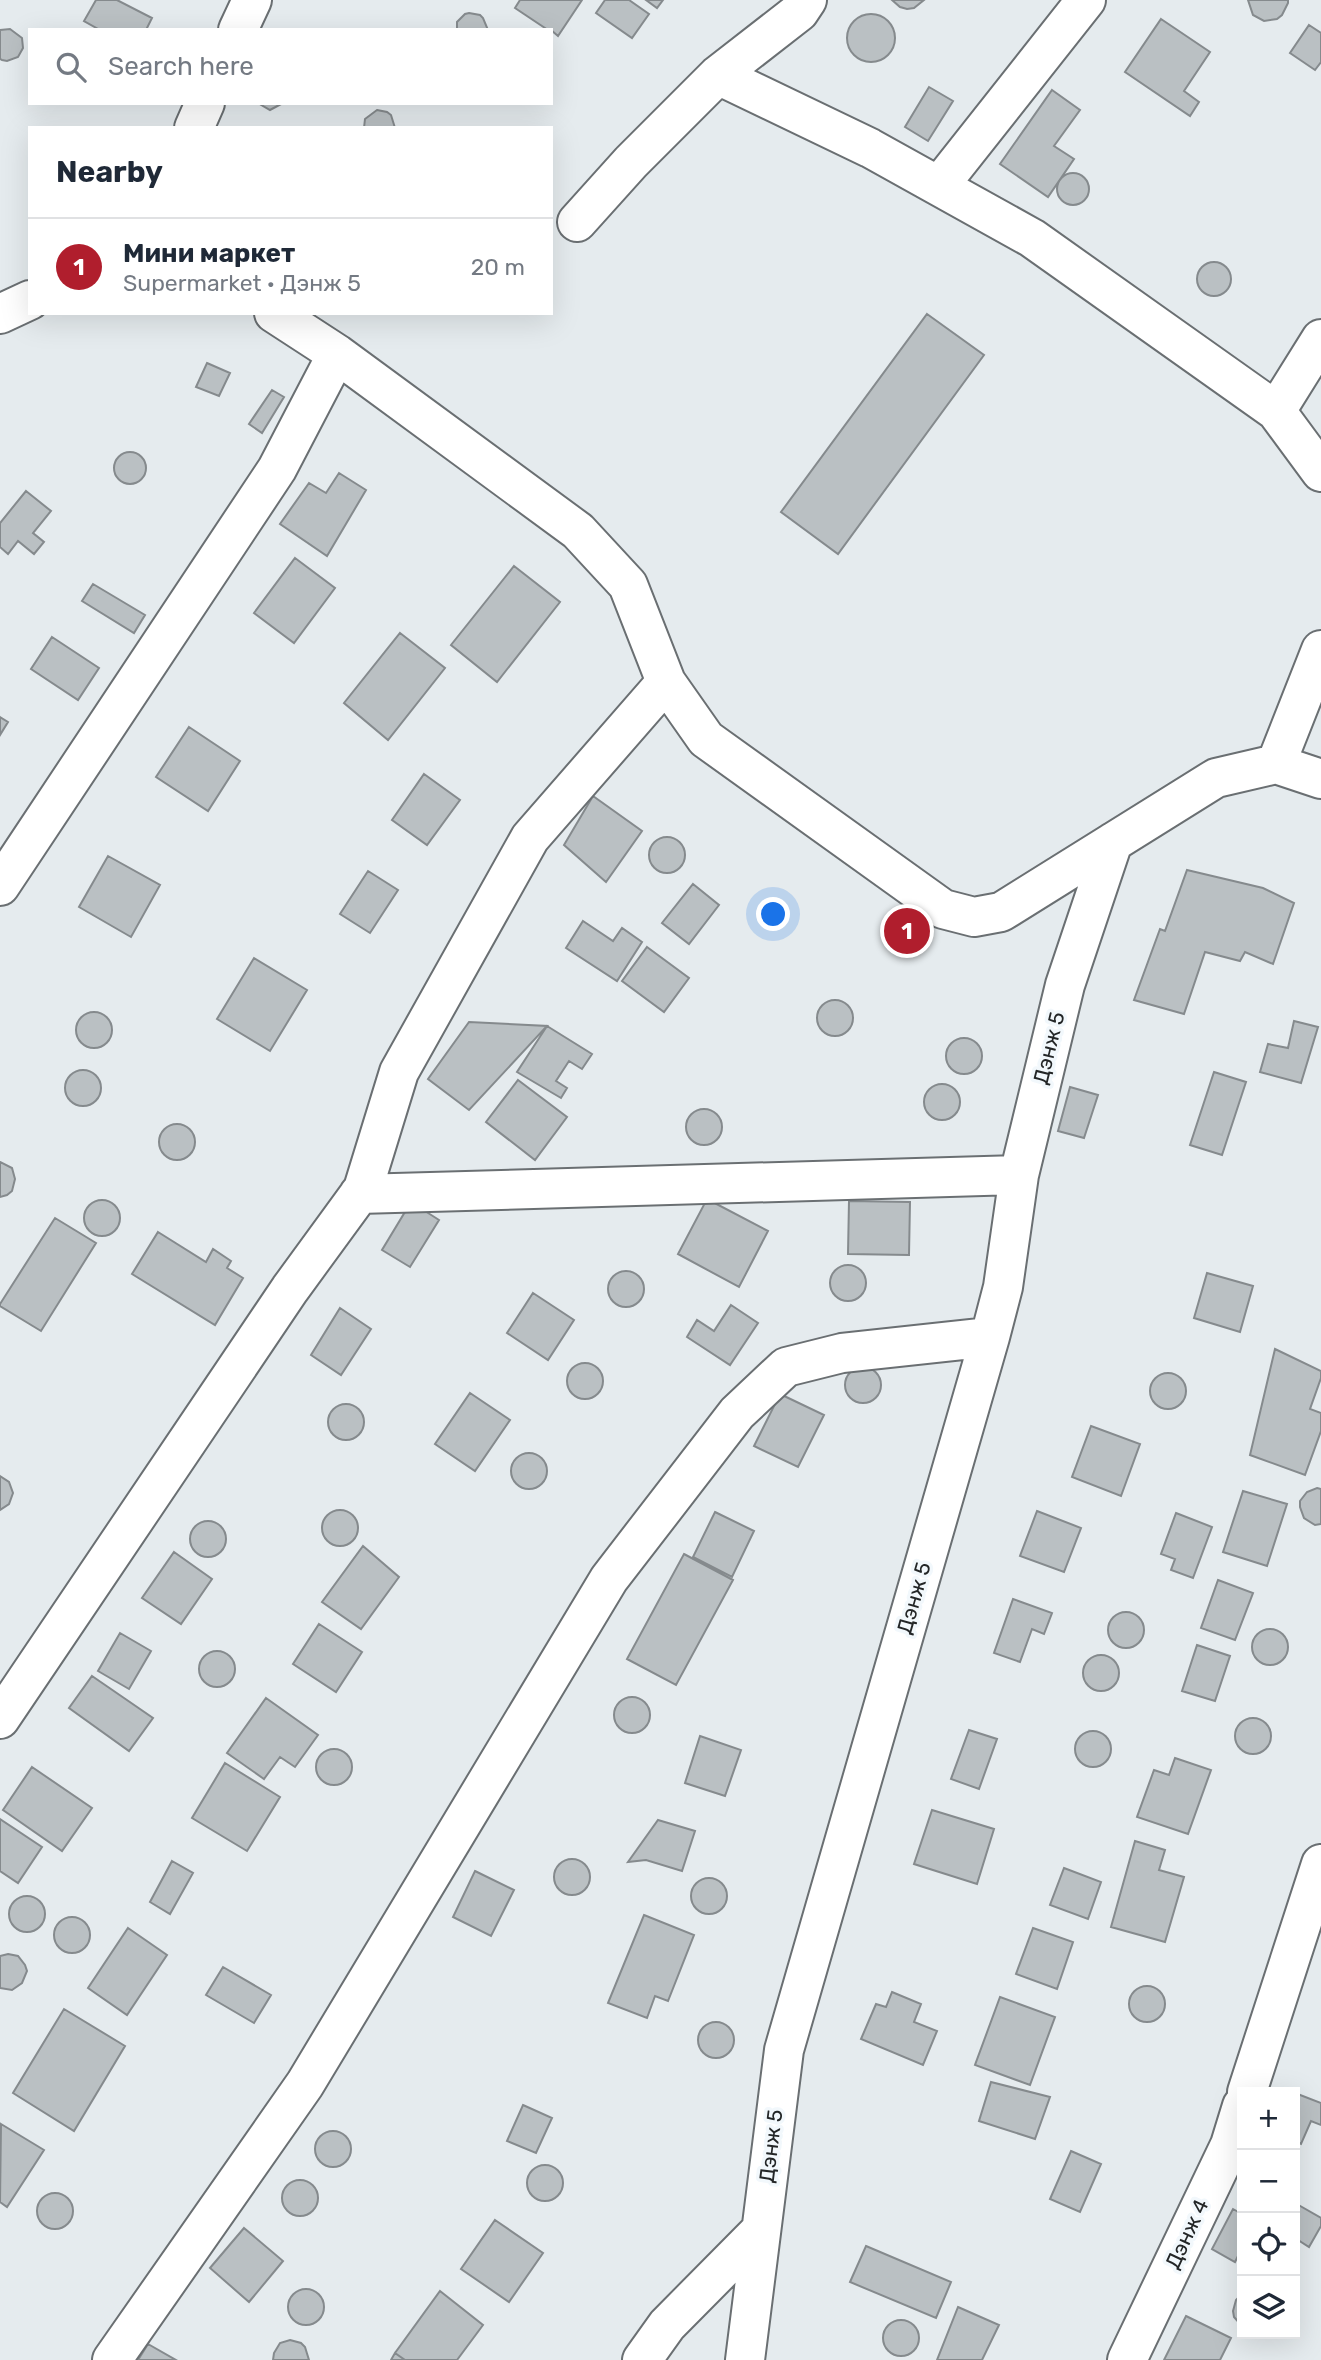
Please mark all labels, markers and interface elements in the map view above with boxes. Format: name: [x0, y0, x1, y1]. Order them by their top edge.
search box: [28, 28, 553, 105]
icon: search: [52, 48, 90, 86]
text: Search here: [108, 51, 254, 82]
text: Nearby: [56, 154, 163, 190]
text: Мини маркет: [123, 238, 295, 269]
text: 1: [73, 253, 85, 281]
text: 20 m: [471, 253, 525, 281]
text: Supermarket · Дэнж 5: [123, 269, 361, 297]
your location: [756, 897, 790, 931]
pin: 1: [884, 905, 930, 957]
street label: Дэнж 5: [1027, 1009, 1070, 1087]
street label: Дэнж 5: [891, 1559, 936, 1637]
map controls: [1237, 2087, 1300, 2339]
button: +: [1237, 2087, 1300, 2150]
street label: Дэнж 5: [754, 2108, 787, 2184]
button: −: [1237, 2150, 1300, 2213]
street label: Дэнж 4: [1160, 2195, 1214, 2273]
button: locate: [1237, 2213, 1300, 2276]
button: layers: [1237, 2276, 1300, 2339]

